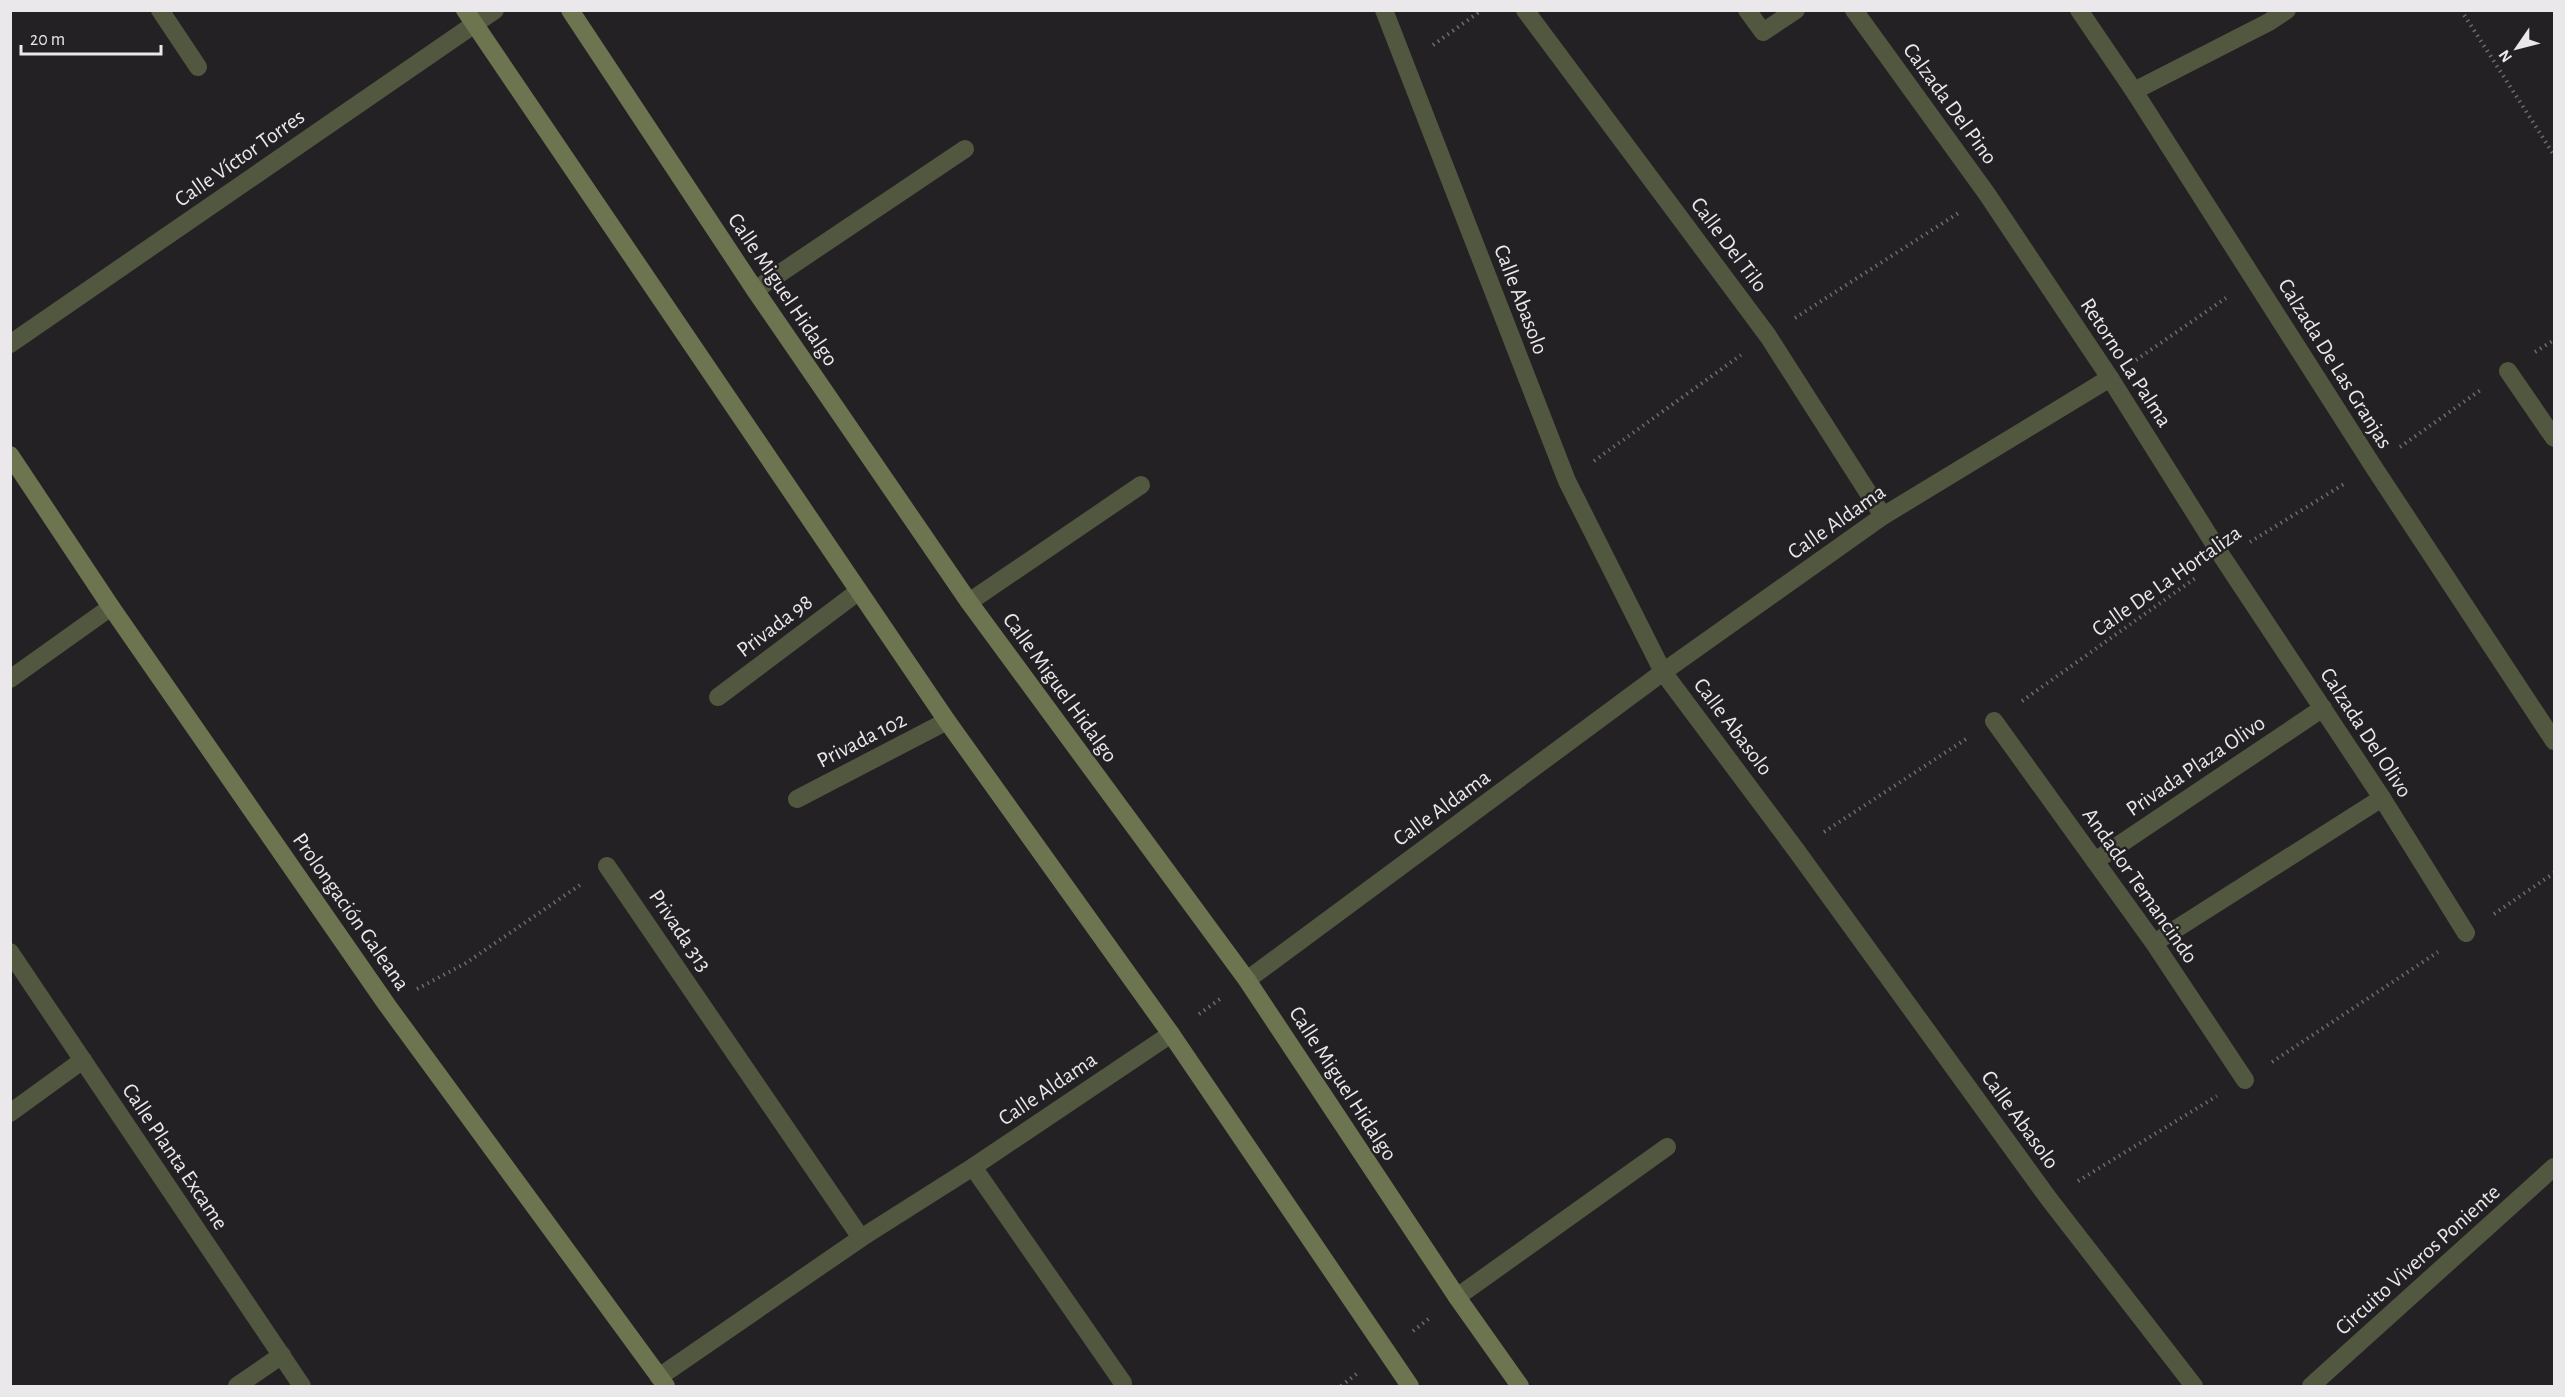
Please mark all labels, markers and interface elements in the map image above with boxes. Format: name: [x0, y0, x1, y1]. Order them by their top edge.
scale bar: [21, 18, 160, 56]
north arrow: [2487, 18, 2547, 78]
text: 20 m: [30, 31, 65, 49]
street label: Calzada Del Pino: [1899, 39, 2001, 168]
text: N: [2496, 47, 2515, 65]
street label: Calle Víctor Torres: [171, 105, 308, 211]
street label: Calle Del Tilo: [1687, 193, 1772, 296]
street label: Calle Miguel Hidalgo: [724, 209, 842, 370]
street label: Calle Abasolo: [1490, 241, 1552, 357]
street label: Calzada De Las Granjas: [2274, 275, 2396, 452]
street label: Retorno La Palma: [2076, 294, 2176, 431]
street label: Calle Aldama: [1784, 480, 1889, 563]
street label: Calle De La Hortaliza: [2088, 521, 2245, 640]
street label: Privada 98: [733, 590, 817, 661]
street label: Calle Miguel Hidalgo: [999, 609, 1122, 766]
street label: Calzada Del Olivo: [2316, 664, 2416, 801]
street label: Calle Abasolo: [1690, 674, 1777, 779]
street label: Privada 102: [813, 708, 910, 772]
street label: Privada Plaza Olivo: [2122, 711, 2269, 820]
street label: Calle Aldama: [1389, 766, 1494, 850]
street label: Andador Temancindo: [2078, 804, 2202, 967]
street label: Prolongación Galeana: [289, 829, 414, 994]
street label: Privada 313: [645, 886, 715, 975]
street label: Calle Miguel Hidalgo: [1285, 1003, 1401, 1165]
street label: Calle Aldama: [994, 1048, 1101, 1130]
street label: Calle Abasolo: [1977, 1066, 2063, 1173]
street label: Calle Planta Excame: [118, 1080, 232, 1234]
street label: Circuito Viveros Poniente: [2331, 1180, 2504, 1339]

